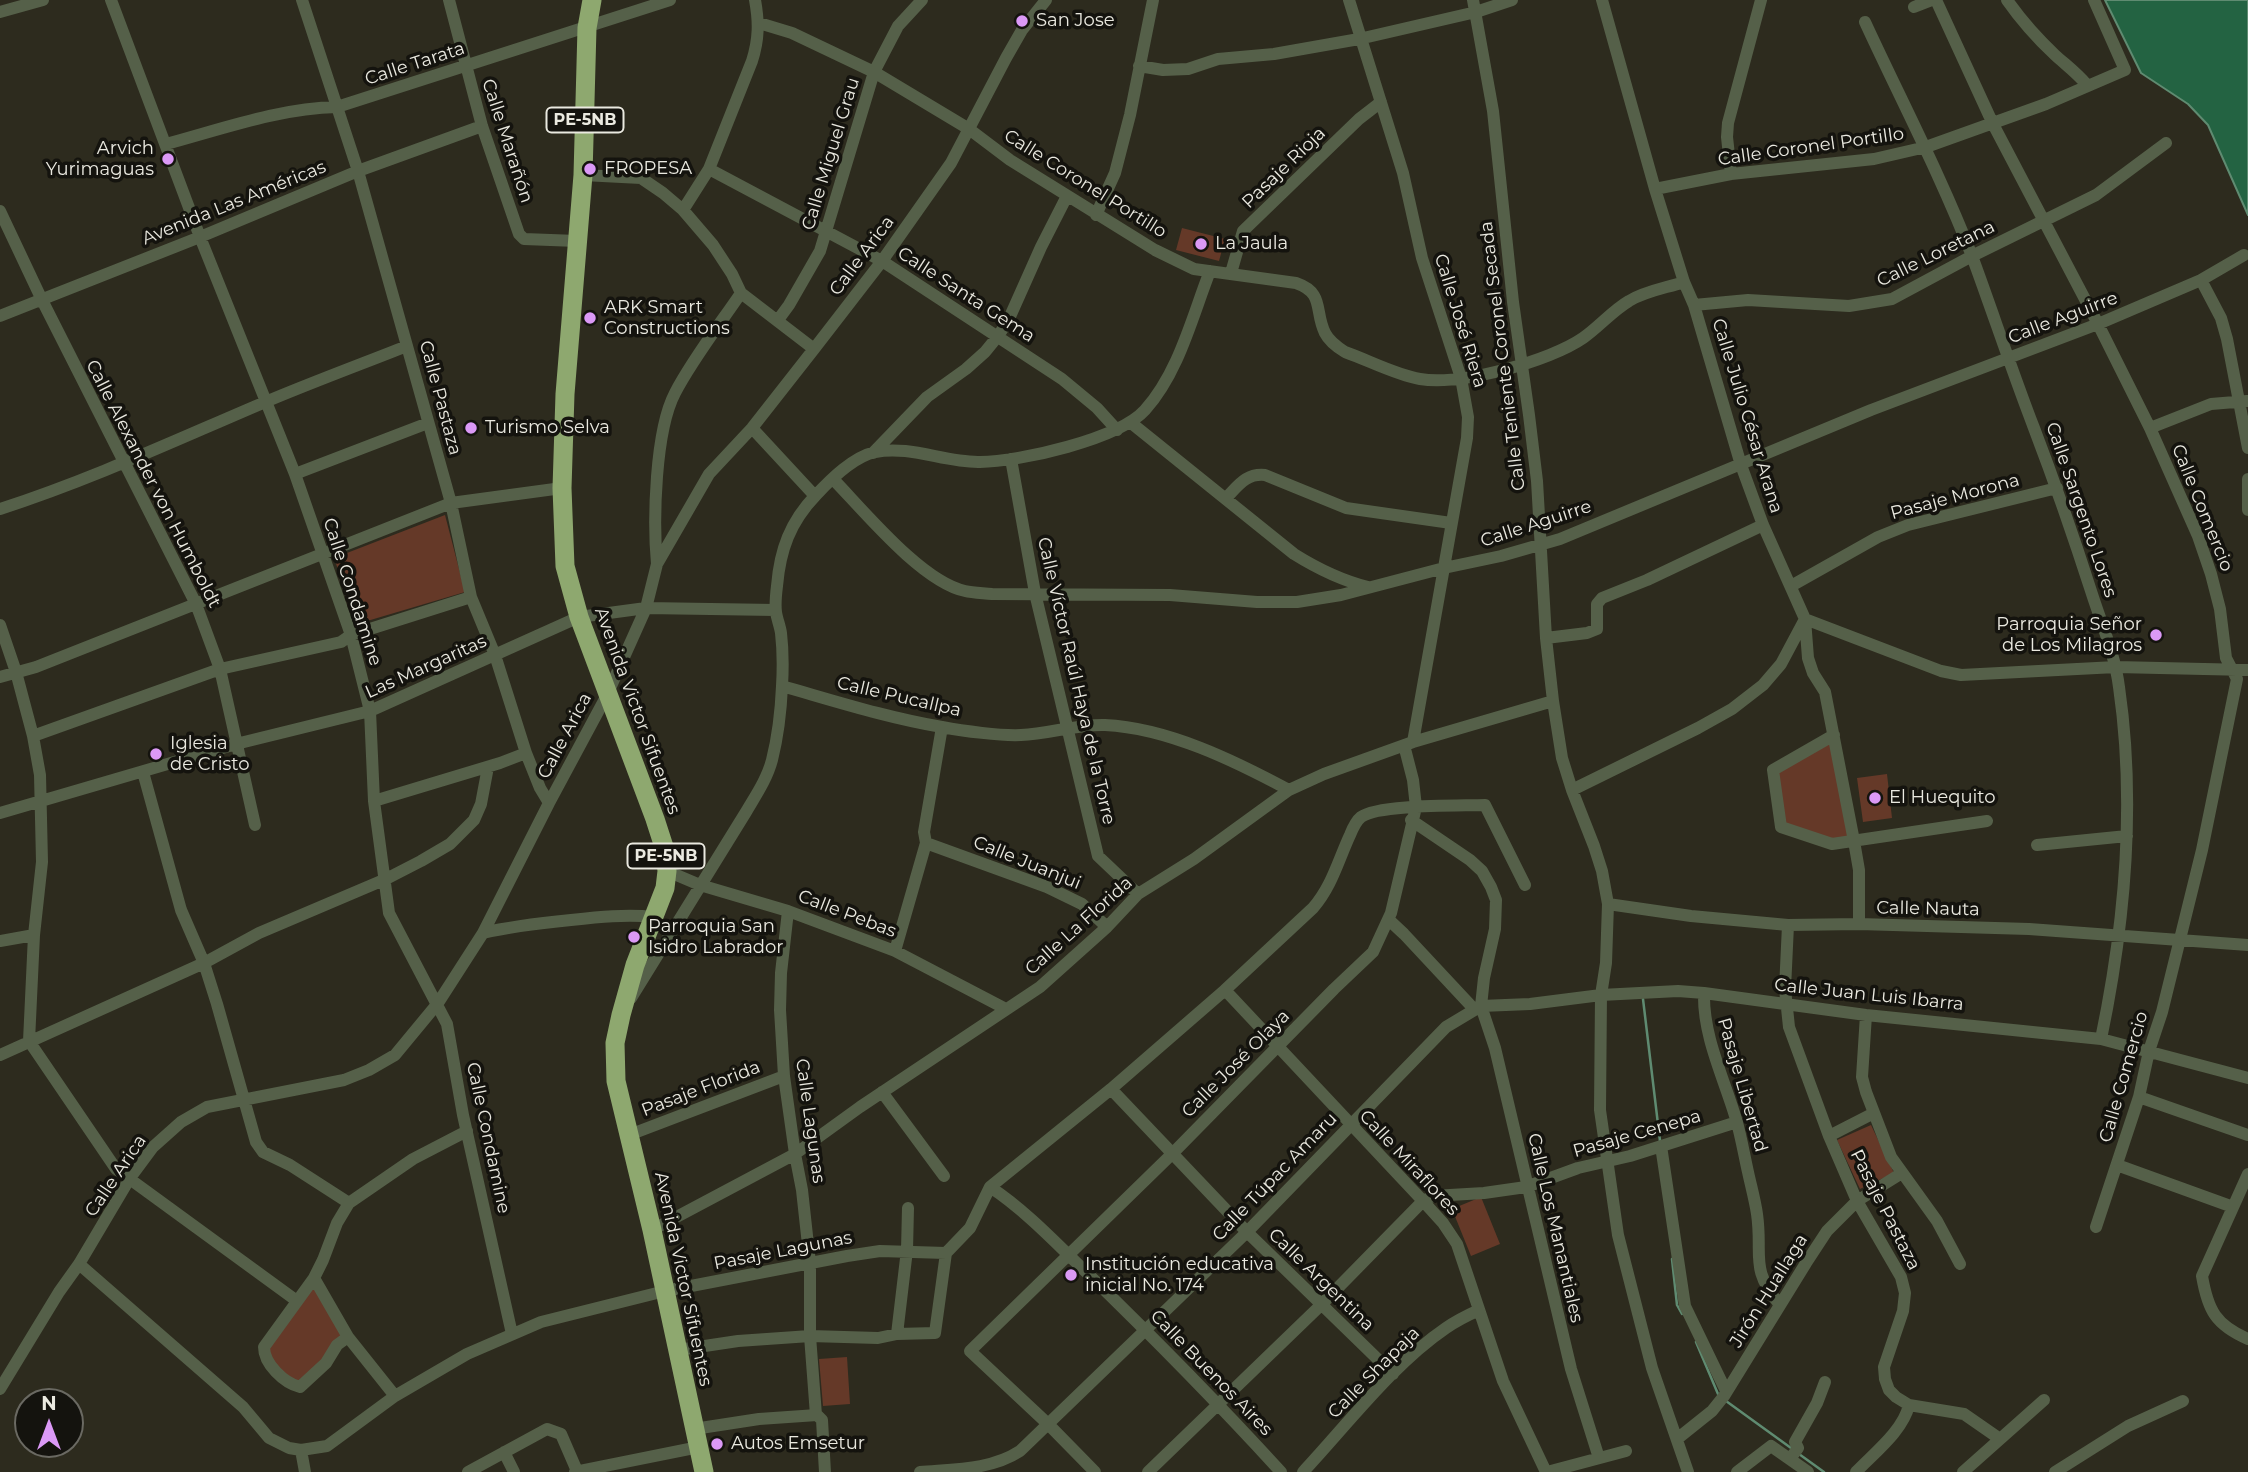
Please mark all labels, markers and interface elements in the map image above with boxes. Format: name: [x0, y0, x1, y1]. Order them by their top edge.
place label: San Jose: [1036, 10, 1115, 32]
marker: San Jose: [1014, 13, 1030, 29]
street label: Calle Tarata: [362, 38, 468, 90]
street label: Calle Miguel Grau: [797, 75, 865, 233]
street label: Calle Marañón: [477, 76, 537, 206]
road number: PE-5NB: [546, 108, 624, 132]
street label: Pasaje Rioja: [1238, 123, 1330, 213]
street label: Calle Coronel Portillo: [1717, 123, 1905, 171]
street label: Calle Coronel Portillo: [1000, 125, 1170, 243]
place label: Arvich Yurimaguas: [46, 138, 154, 180]
marker: Arvich Yurimaguas: [160, 151, 176, 167]
street label: Avenida Las Américas: [139, 156, 329, 250]
place label: FROPESA: [604, 158, 692, 180]
marker: FROPESA: [582, 161, 598, 177]
street label: Calle Arica: [825, 212, 899, 300]
street label: Calle Loretana: [1874, 216, 1998, 292]
street label: Calle Teniente Coronel Secada: [1476, 220, 1530, 492]
place label: La Jaula: [1215, 233, 1288, 255]
marker: La Jaula: [1193, 236, 1209, 252]
street label: Calle Santa Gema: [893, 243, 1039, 347]
street label: Calle José Riera: [1429, 251, 1491, 391]
street label: Calle Aguirre: [2005, 287, 2121, 349]
place label: ARK Smart Constructions: [604, 297, 730, 340]
marker: ARK Smart Constructions: [582, 310, 598, 326]
street label: Calle Julio César Arana: [1707, 316, 1787, 516]
street label: Calle Pastaza: [414, 338, 466, 458]
street label: Calle Alexander von Humboldt: [81, 356, 225, 612]
place label: Turismo Selva: [485, 417, 610, 439]
marker: Turismo Selva: [463, 420, 479, 436]
street label: Calle Sargento Lores: [2041, 420, 2121, 600]
street label: Calle Comercio: [2167, 441, 2237, 575]
street label: Pasaje Morona: [1888, 469, 2022, 525]
street label: Calle Aguirre: [1478, 496, 1594, 552]
street label: Calle Condamine: [318, 515, 386, 669]
street label: Calle Víctor Raúl Haya de la Torre: [1032, 535, 1120, 827]
street label: Avenida Victor Sifuentes: [589, 605, 685, 817]
place label: Parroquia Señor de Los Milagros: [1996, 614, 2142, 656]
marker: Parroquia Señor de Los Milagros: [2148, 627, 2164, 643]
street label: Las Margaritas: [362, 631, 490, 703]
street label: Calle Pucallpa: [835, 672, 963, 722]
street label: Calle Arica: [533, 689, 597, 783]
place label: Iglesia de Cristo: [170, 733, 250, 776]
marker: Iglesia de Cristo: [148, 746, 164, 762]
place label: El Huequito: [1889, 787, 1995, 809]
marker: El Huequito: [1867, 790, 1883, 806]
street label: Calle Juanjui: [970, 832, 1084, 894]
road number: PE-5NB: [628, 844, 704, 869]
street label: Calle La Florida: [1021, 872, 1137, 980]
street label: Calle Pebas: [795, 885, 899, 943]
street label: Calle Nauta: [1876, 897, 1980, 921]
place label: Parroquia San Isidro Labrador: [648, 916, 783, 958]
marker: Parroquia San Isidro Labrador: [626, 929, 642, 945]
street label: Calle Juan Luis Ibarra: [1773, 974, 1965, 1016]
street label: Calle José Olaya: [1178, 1006, 1294, 1122]
street label: Calle Comercio: [2095, 1009, 2153, 1145]
street label: Pasaje Libertad: [1712, 1015, 1772, 1155]
street label: Pasaje Florida: [639, 1056, 763, 1122]
street label: Calle Lagunas: [791, 1057, 829, 1185]
street label: Calle Condamine: [461, 1060, 515, 1216]
street label: Pasaje Cenepa: [1570, 1105, 1704, 1163]
street label: Calle Miraflores: [1355, 1106, 1463, 1220]
street label: Calle Túpac Amaru: [1208, 1108, 1342, 1246]
street label: Calle Arica: [81, 1131, 151, 1221]
street label: Calle Los Manantiales: [1523, 1131, 1587, 1325]
street label: Pasaje Pastaza: [1845, 1146, 1925, 1274]
street label: Avenida Victor Sifuentes: [650, 1170, 716, 1388]
street label: Calle Argentina: [1264, 1224, 1378, 1336]
street label: Pasaje Lagunas: [712, 1227, 854, 1275]
street label: Jirón Huallaga: [1725, 1230, 1813, 1352]
place label: Institución educativa inicial No. 174: [1085, 1254, 1274, 1296]
marker: Institución educativa inicial No. 174: [1063, 1267, 1079, 1283]
street label: Calle Buenos Aires: [1145, 1306, 1277, 1440]
street label: Calle Shapaja: [1324, 1323, 1424, 1423]
north arrow: [14, 1388, 84, 1458]
text: N: [41, 1392, 57, 1415]
place label: Autos Emsetur: [731, 1433, 865, 1455]
marker: Autos Emsetur: [709, 1436, 725, 1452]

